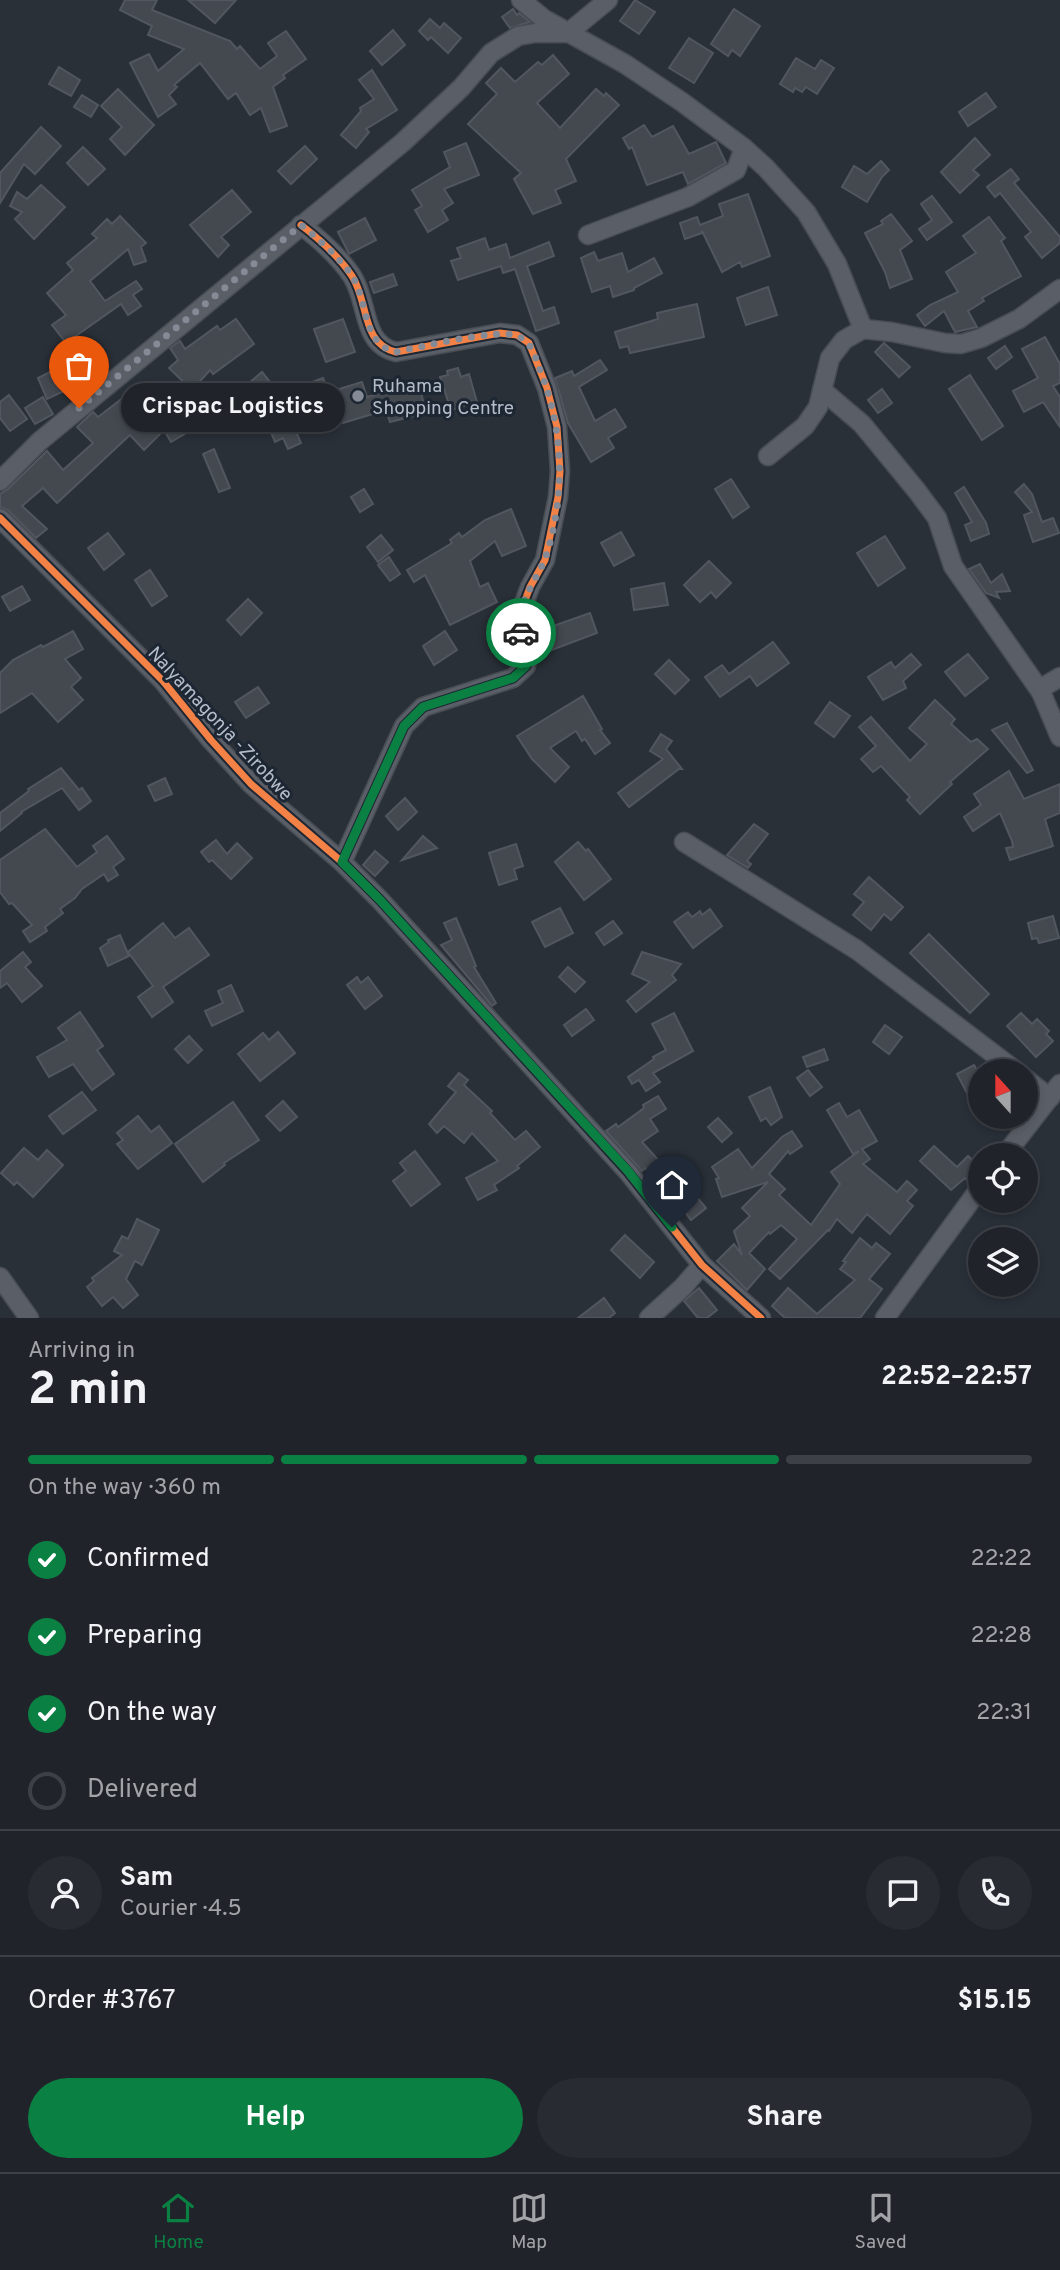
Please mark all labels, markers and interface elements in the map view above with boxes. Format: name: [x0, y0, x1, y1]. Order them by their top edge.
pin: [49, 336, 109, 408]
icon: bag: [60, 347, 98, 385]
place label: Ruhama Shopping Centre: [372, 375, 514, 421]
callout: Crispac Logistics: [121, 384, 345, 432]
marker: Ruhama Shopping Centre: [350, 388, 366, 404]
text: Crispac Logistics: [142, 393, 324, 422]
courier: [486, 598, 556, 668]
icon: car: [502, 614, 540, 652]
street label: Nalyamagonja -Zirobwe: [142, 642, 297, 806]
north arrow: [968, 1059, 1038, 1129]
map controls: [968, 1059, 1038, 1297]
button: locate: [968, 1143, 1038, 1213]
pin: [642, 1155, 702, 1227]
icon: home: [653, 1166, 691, 1204]
button: layers: [968, 1227, 1038, 1297]
text: Arriving in: [28, 1337, 135, 1366]
text: 22:52–22:57: [881, 1361, 1032, 1394]
text: 2 min: [28, 1362, 148, 1421]
text: On the way · 360 m: [28, 1474, 221, 1503]
icon: check: [28, 1541, 66, 1579]
text: Confirmed: [87, 1543, 210, 1576]
text: 22:22: [971, 1545, 1032, 1574]
icon: check: [28, 1618, 66, 1656]
text: Preparing: [87, 1620, 202, 1653]
text: 22:28: [971, 1622, 1032, 1651]
icon: check: [28, 1695, 66, 1733]
text: On the way: [87, 1697, 217, 1730]
text: 22:31: [976, 1699, 1032, 1728]
text: Delivered: [87, 1774, 198, 1807]
button: person: [28, 1856, 102, 1930]
button: chat: [866, 1856, 940, 1930]
button: phone: [958, 1856, 1032, 1930]
text: Sam: [120, 1862, 173, 1895]
text: Courier · 4.5: [120, 1895, 242, 1924]
text: Order #3767: [28, 1985, 176, 2018]
text: $15.15: [957, 1985, 1032, 2018]
button: Help: [28, 2078, 523, 2158]
button: Share: [537, 2078, 1032, 2158]
tab: Home: [153, 2189, 204, 2255]
tab: Map: [510, 2189, 548, 2255]
tab: Saved: [855, 2189, 907, 2255]

